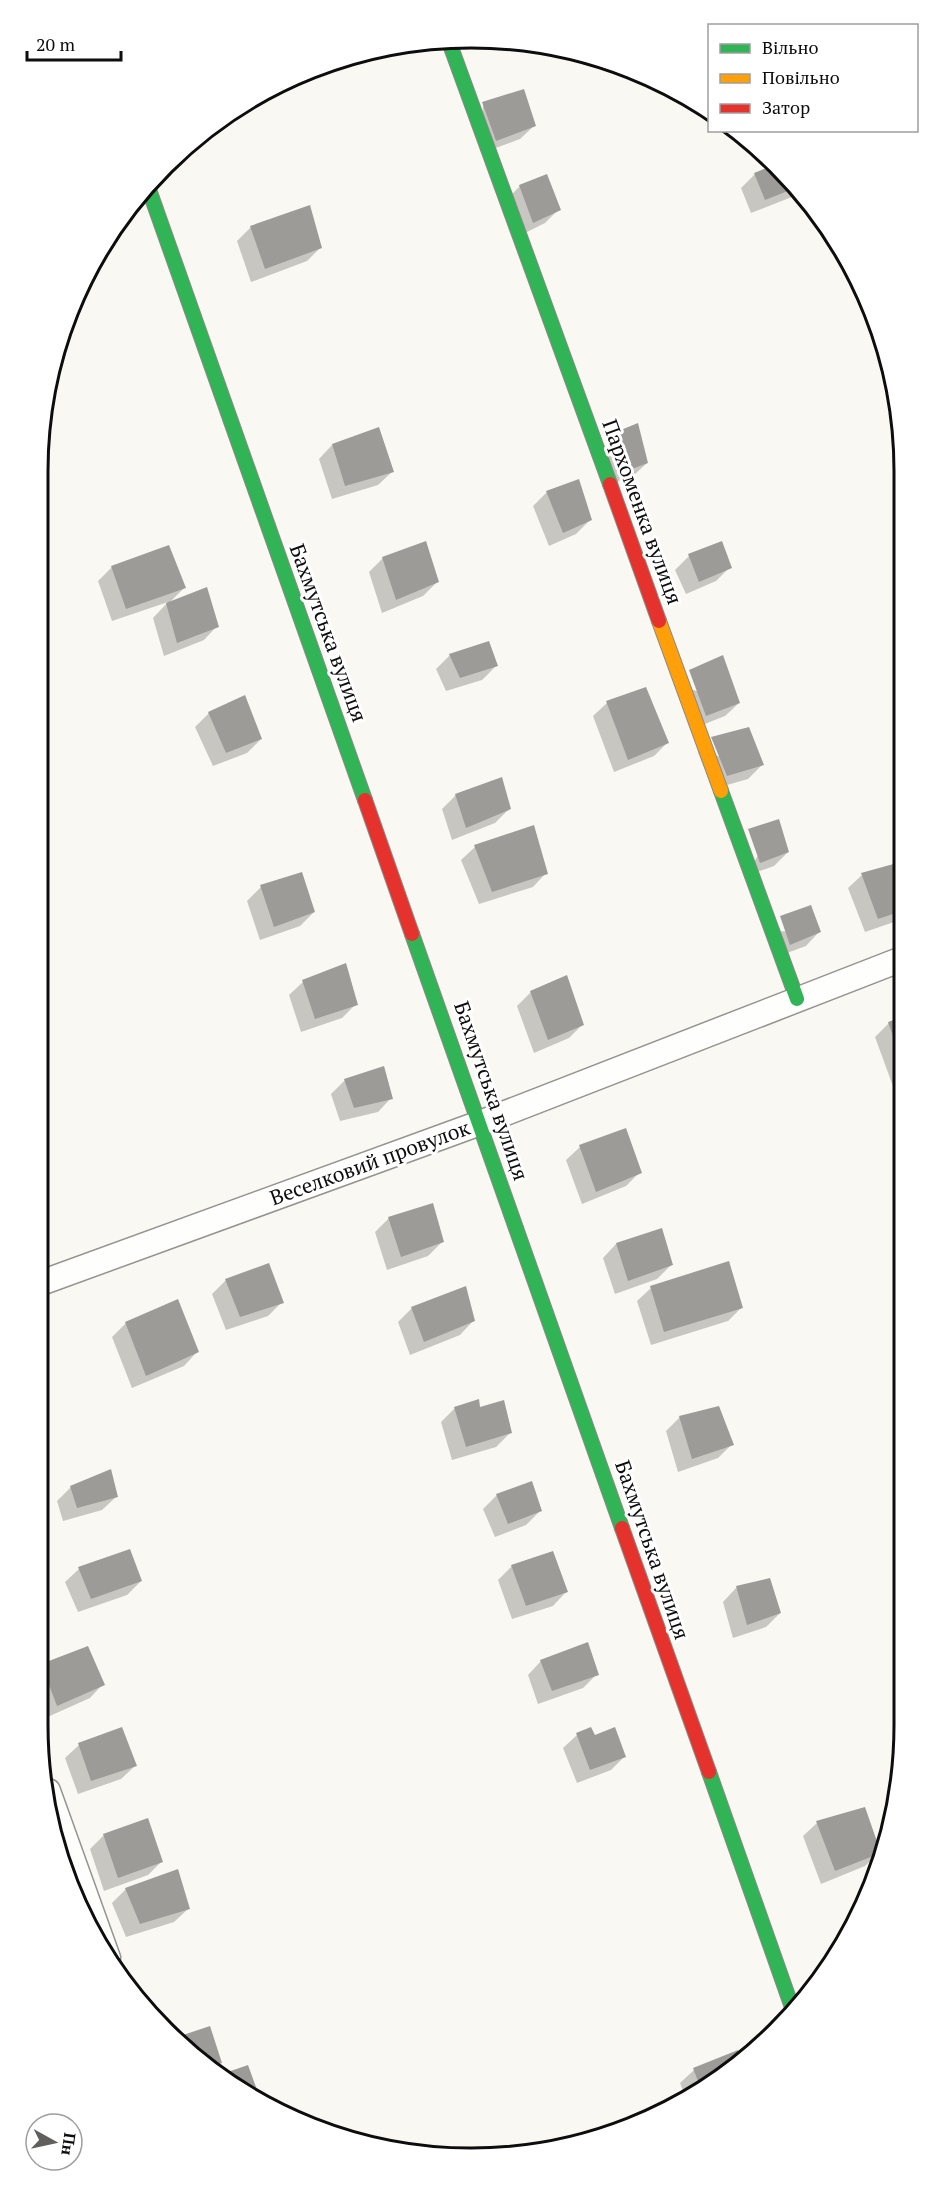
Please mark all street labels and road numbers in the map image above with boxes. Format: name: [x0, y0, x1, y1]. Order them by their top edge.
street label: Пархоменка вулиця: [596, 415, 689, 608]
street label: Бахмутська вулиця: [284, 540, 374, 726]
street label: Бахмутська вулиця: [448, 997, 536, 1184]
street label: Веселковий провулок: [266, 1113, 474, 1211]
street label: Бахмутська вулиця: [609, 1456, 697, 1643]

